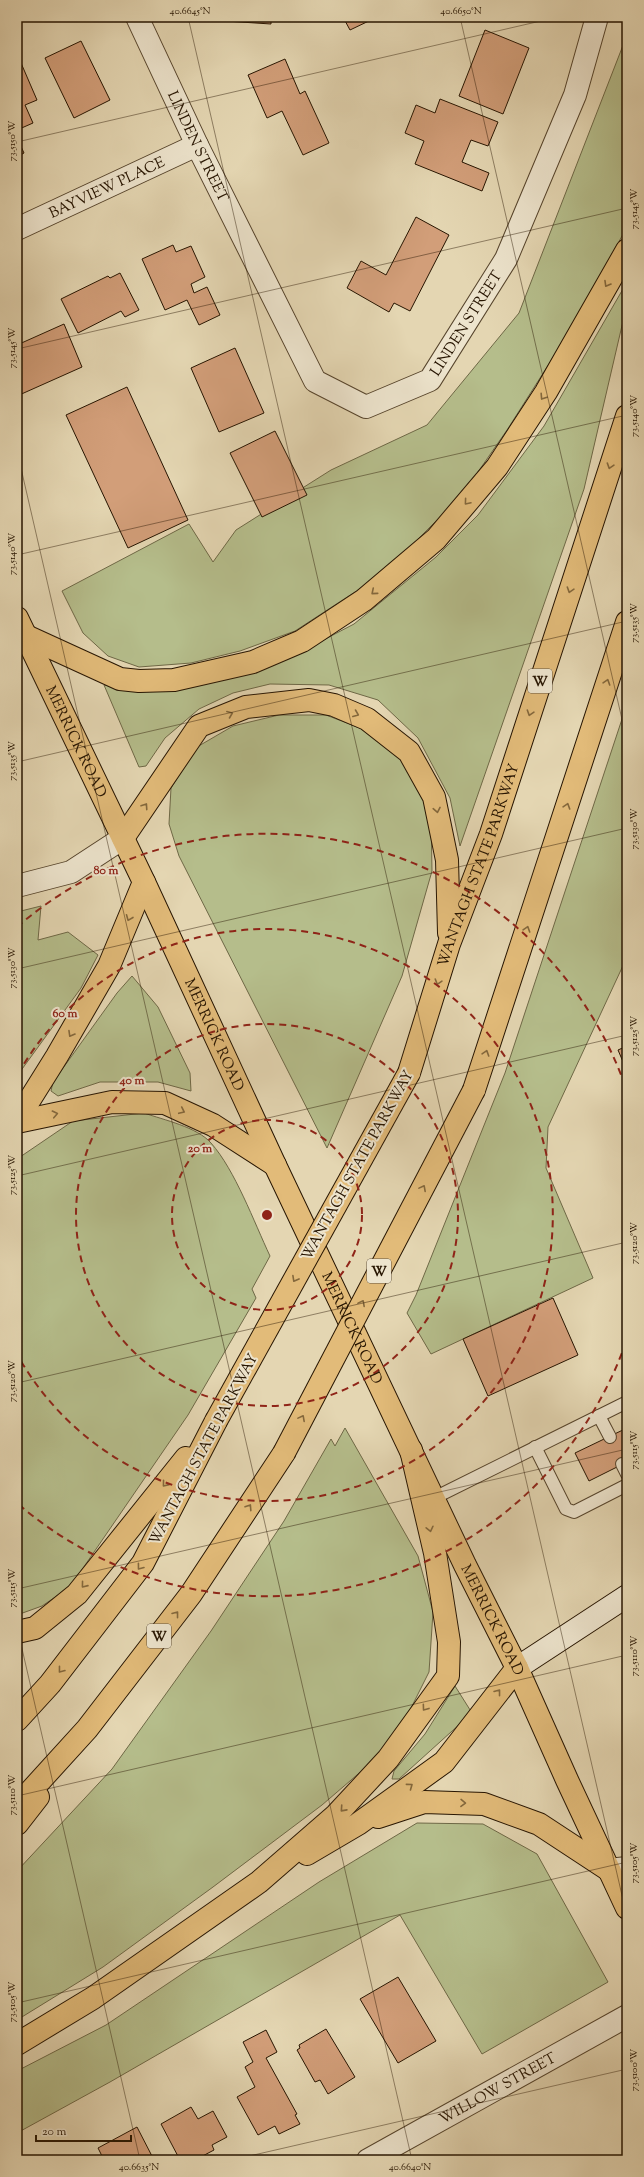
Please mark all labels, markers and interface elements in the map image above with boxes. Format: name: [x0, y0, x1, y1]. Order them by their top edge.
text: 40.6645°N: [169, 4, 211, 19]
text: 40.6650°N: [440, 4, 482, 19]
street label: LINDEN STREET: [161, 88, 233, 206]
text: 73.5150°W: [5, 121, 20, 161]
street label: BAYVIEW PLACE: [46, 152, 169, 225]
text: 73.5145°W: [627, 189, 642, 229]
street label: LINDEN STREET: [426, 267, 508, 381]
one-way arrow: [605, 280, 612, 287]
text: 73.5145°W: [5, 328, 20, 368]
one-way arrow: [540, 393, 547, 400]
text: 73.5140°W: [627, 395, 642, 437]
one-way arrow: [606, 462, 615, 469]
one-way arrow: [465, 498, 472, 505]
text: 73.5140°W: [5, 533, 20, 575]
one-way arrow: [566, 586, 575, 593]
one-way arrow: [371, 588, 378, 595]
text: 73.5135°W: [627, 603, 642, 643]
road number: W: [528, 669, 552, 693]
one-way arrow: [603, 679, 611, 686]
street label: MERRICK ROAD: [39, 683, 111, 802]
one-way arrow: [227, 710, 234, 718]
one-way arrow: [353, 710, 360, 718]
one-way arrow: [526, 710, 535, 717]
text: 73.5135°W: [5, 741, 20, 781]
street label: WANTAGH STATE PARKWAY: [434, 761, 525, 970]
one-way arrow: [562, 802, 571, 809]
one-way arrow: [140, 803, 148, 810]
one-way arrow: [432, 807, 440, 813]
text: 73.5130°W: [627, 808, 642, 850]
text: 80 m: [94, 862, 118, 880]
one-way arrow: [126, 914, 134, 921]
one-way arrow: [522, 926, 530, 933]
text: 73.5130°W: [5, 947, 20, 989]
street label: MERRICK ROAD: [178, 975, 248, 1095]
one-way arrow: [434, 978, 442, 985]
text: 60 m: [53, 1005, 77, 1023]
text: 73.5125°W: [627, 1016, 642, 1056]
one-way arrow: [68, 1029, 75, 1037]
one-way arrow: [481, 1049, 490, 1056]
street label: WANTAGH STATE PARKWAY: [297, 1067, 420, 1265]
text: 40 m: [119, 1072, 144, 1090]
one-way arrow: [178, 1106, 185, 1114]
one-way arrow: [52, 1110, 58, 1118]
text: 20 m: [188, 1140, 212, 1158]
text: 73.5125°W: [5, 1155, 20, 1195]
one-way arrow: [418, 1185, 425, 1192]
centre of rings: [260, 1208, 274, 1222]
text: 73.5120°W: [627, 1222, 642, 1264]
road number: W: [367, 1259, 391, 1283]
street label: MERRICK ROAD: [315, 1269, 387, 1388]
one-way arrow: [292, 1275, 299, 1282]
one-way arrow: [358, 1300, 365, 1307]
street label: WANTAGH STATE PARKWAY: [145, 1350, 264, 1549]
text: 73.5120°W: [5, 1360, 20, 1402]
one-way arrow: [297, 1415, 305, 1422]
text: 73.5115°W: [627, 1431, 642, 1469]
one-way arrow: [163, 1480, 170, 1487]
one-way arrow: [244, 1504, 251, 1511]
one-way arrow: [425, 1526, 433, 1532]
street label: MERRICK ROAD: [454, 1561, 528, 1679]
one-way arrow: [138, 1563, 145, 1570]
text: 73.5115°W: [5, 1569, 20, 1607]
one-way arrow: [81, 1581, 88, 1588]
one-way arrow: [171, 1611, 178, 1618]
road number: W: [147, 1624, 171, 1648]
text: 73.5110°W: [627, 1636, 642, 1676]
one-way arrow: [58, 1666, 65, 1673]
one-way arrow: [493, 1689, 501, 1696]
one-way arrow: [422, 1704, 430, 1711]
text: 73.5110°W: [5, 1775, 20, 1815]
one-way arrow: [406, 1783, 413, 1791]
one-way arrow: [460, 1799, 466, 1807]
one-way arrow: [340, 1804, 347, 1811]
text: 73.5105°W: [627, 1843, 642, 1883]
text: 73.5105°W: [5, 1982, 20, 2022]
street label: WILLOW STREET: [436, 2048, 561, 2130]
text: 73.5100°W: [627, 2049, 642, 2091]
scale bar: [36, 2117, 131, 2143]
text: 20 m: [42, 2123, 67, 2141]
text: 40.6635°N: [119, 2160, 159, 2175]
text: 40.6640°N: [389, 2160, 431, 2175]

